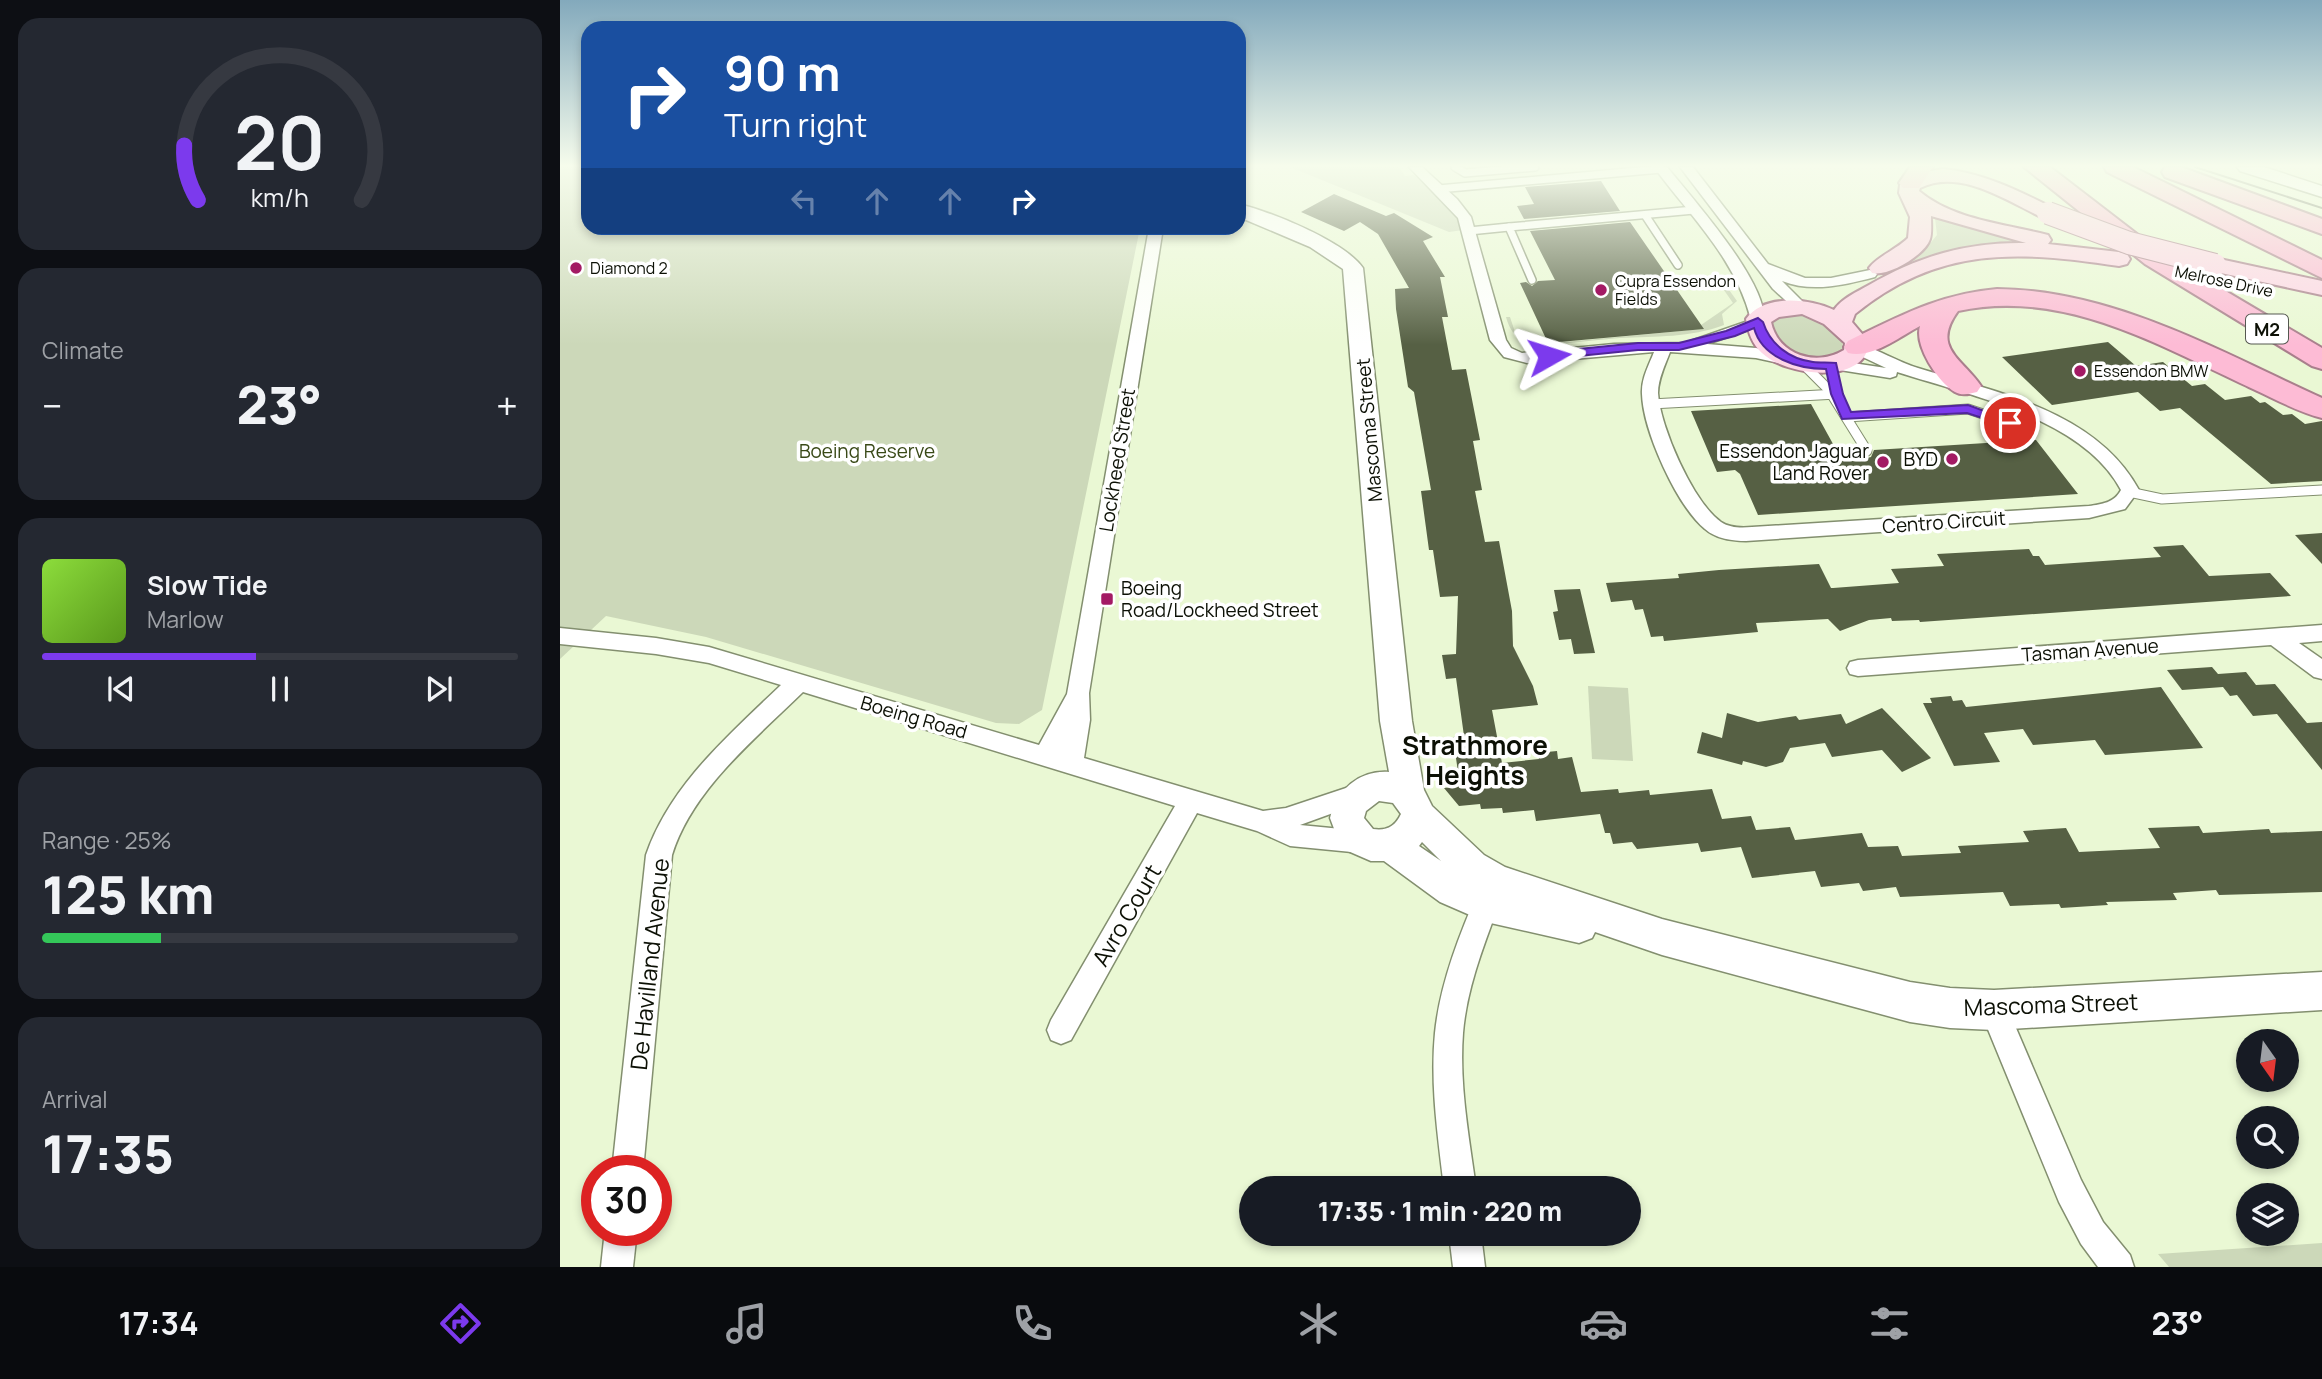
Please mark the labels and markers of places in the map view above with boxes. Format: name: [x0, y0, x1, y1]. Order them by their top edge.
place label: Diamond 2: [590, 257, 668, 279]
marker: Diamond 2: [568, 260, 584, 276]
place label: Cupra Essendon Fields: [1615, 270, 1736, 310]
marker: Cupra Essendon Fields: [1593, 282, 1609, 298]
place label: Essendon BMW: [2094, 360, 2208, 382]
marker: Essendon BMW: [2072, 363, 2088, 379]
pin: [1980, 393, 2040, 453]
place label: Essendon Jaguar Land Rover: [1719, 438, 1869, 486]
place label: BYD: [1904, 446, 1938, 472]
marker: BYD: [1944, 451, 1960, 467]
marker: Essendon Jaguar Land Rover: [1875, 454, 1891, 470]
place label: Boeing Road/Lockheed Street: [1121, 575, 1319, 623]
marker: Boeing Road/Lockheed Street: [1099, 591, 1115, 607]

